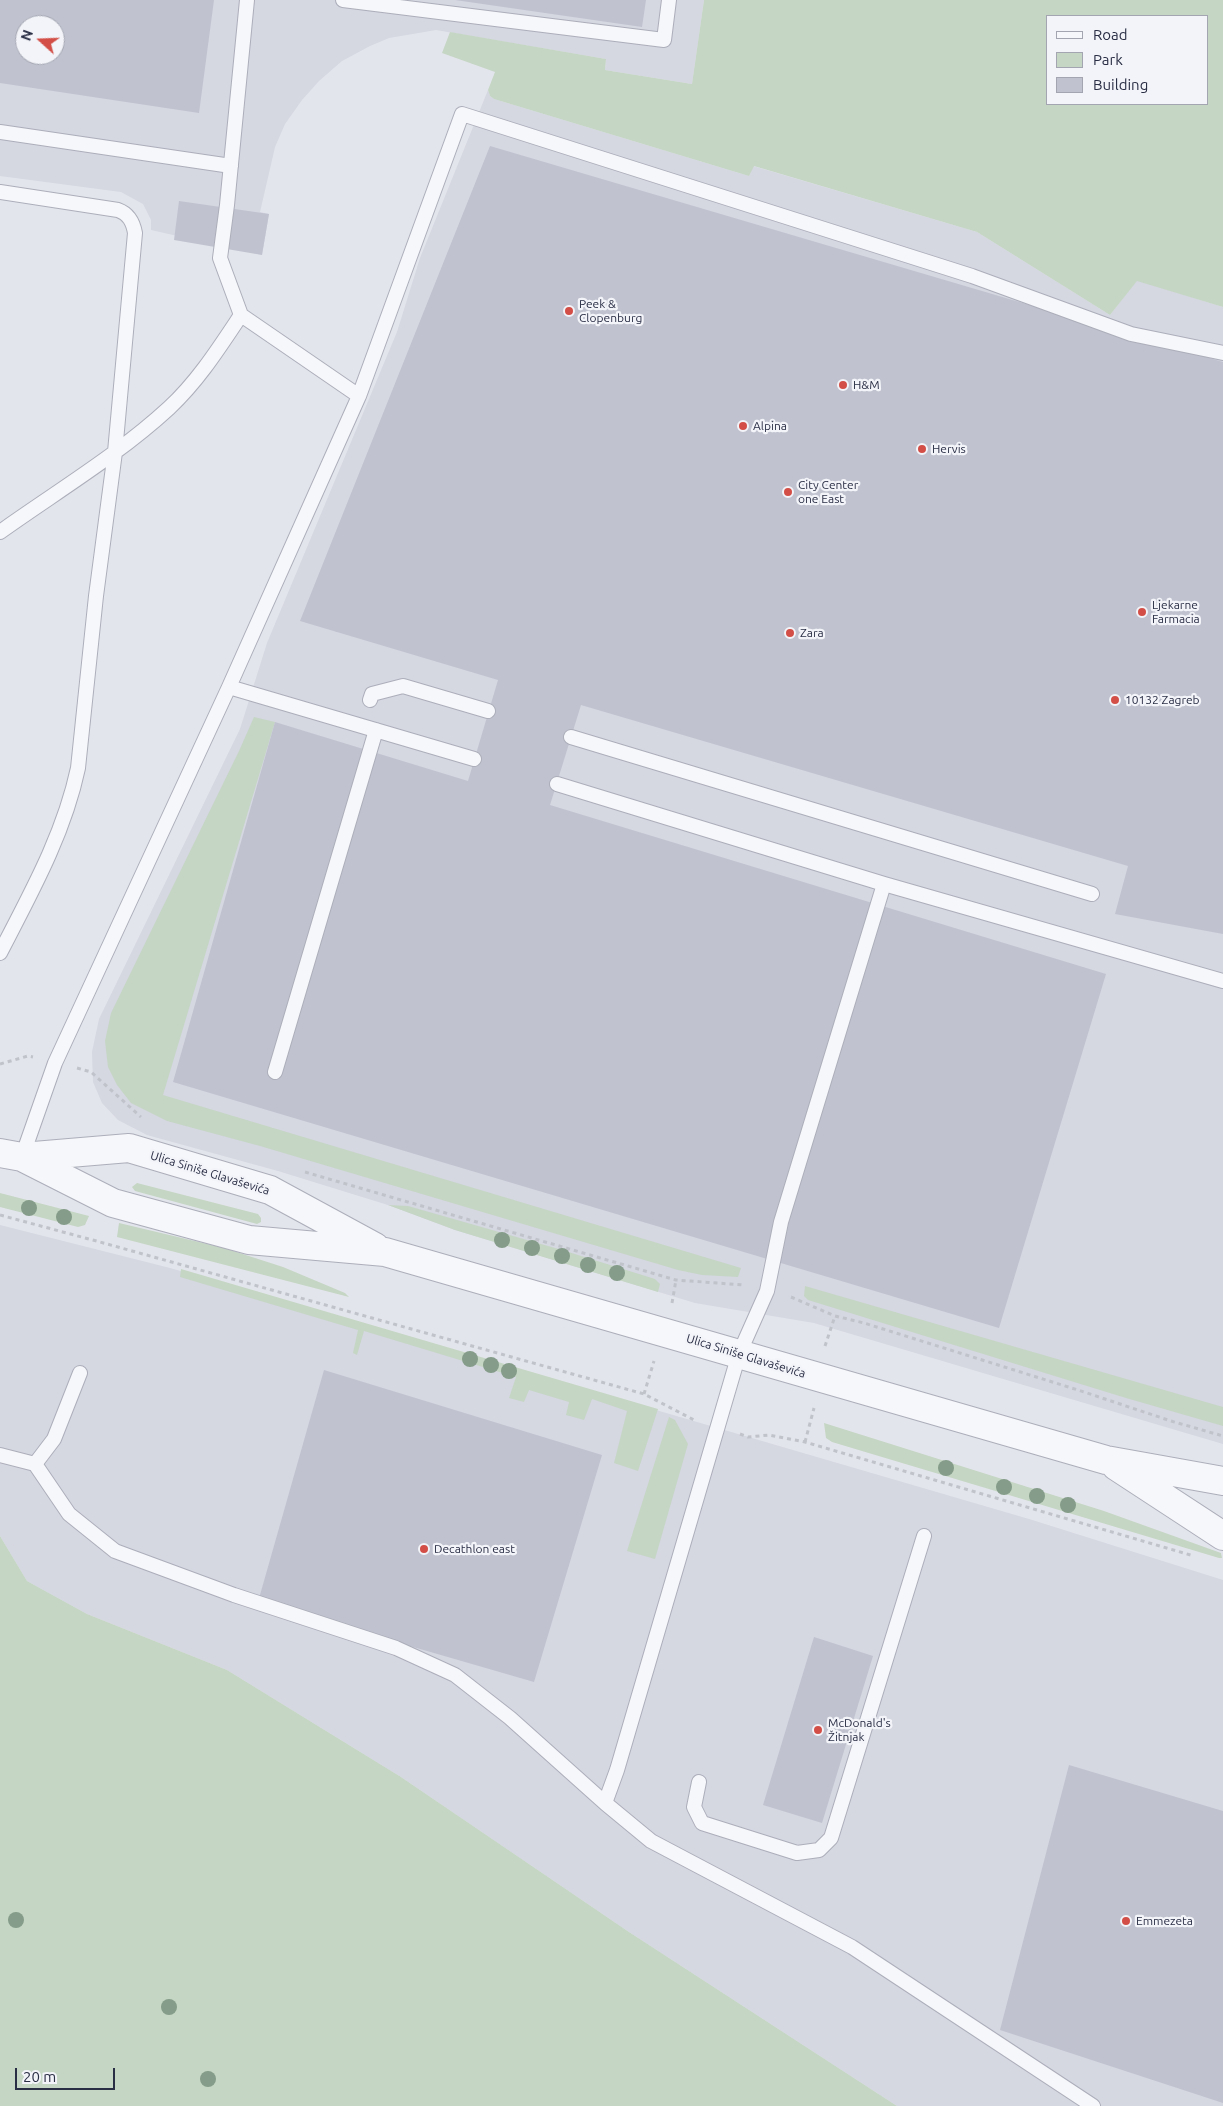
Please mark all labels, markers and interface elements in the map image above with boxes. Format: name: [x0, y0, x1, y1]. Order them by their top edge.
north arrow: [15, 15, 65, 65]
legend: [1046, 15, 1208, 105]
text: Road: [1093, 26, 1128, 43]
text: N: [18, 28, 36, 43]
text: Park: [1093, 51, 1123, 68]
text: Building: [1093, 76, 1148, 93]
place label: Peek & Clopenburg: [579, 297, 642, 325]
marker: Peek & Clopenburg: [563, 305, 575, 317]
place label: H&M: [853, 378, 880, 392]
marker: H&M: [837, 379, 849, 391]
place label: Alpina: [753, 419, 787, 433]
marker: Alpina: [737, 420, 749, 432]
place label: Hervis: [932, 442, 966, 456]
marker: Hervis: [916, 443, 928, 455]
place label: City Center one East: [798, 478, 858, 506]
marker: City Center one East: [782, 486, 794, 498]
place label: Ljekarne Farmacia: [1152, 598, 1200, 626]
marker: Ljekarne Farmacia: [1136, 606, 1148, 618]
place label: Zara: [800, 626, 824, 640]
marker: Zara: [784, 627, 796, 639]
place label: 10132 Zagreb: [1125, 693, 1200, 707]
marker: 10132 Zagreb: [1109, 694, 1121, 706]
street label: Ulica Siniše Glavaševića: [149, 1148, 271, 1198]
street label: Ulica Siniše Glavaševića: [685, 1331, 807, 1381]
place label: Decathlon east: [434, 1542, 515, 1556]
marker: Decathlon east: [418, 1543, 430, 1555]
place label: McDonald's Žitnjak: [828, 1716, 891, 1744]
marker: McDonald's Žitnjak: [812, 1724, 824, 1736]
place label: Emmezeta: [1136, 1914, 1193, 1928]
marker: Emmezeta: [1120, 1915, 1132, 1927]
scale bar: [18, 2058, 118, 2090]
text: 20 m: [23, 2068, 56, 2085]

